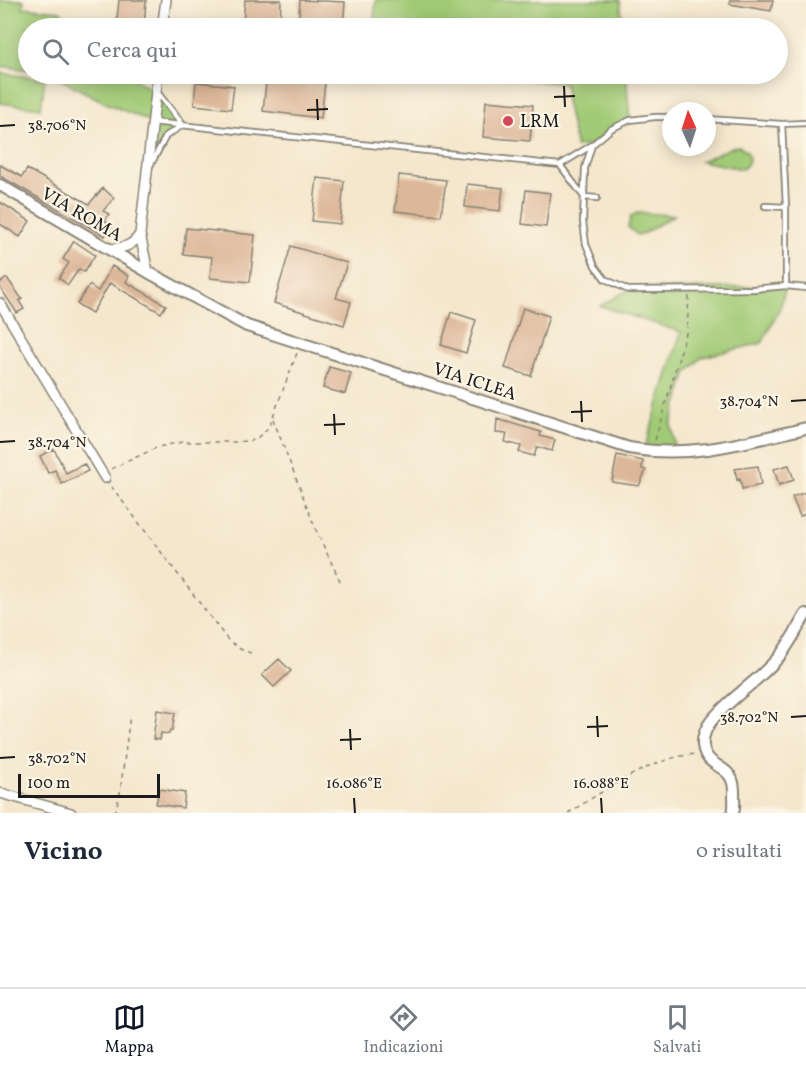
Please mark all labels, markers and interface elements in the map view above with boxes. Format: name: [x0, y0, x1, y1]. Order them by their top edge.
search box: [18, 18, 788, 84]
icon: search: [39, 35, 72, 68]
text: Cerca qui: [87, 36, 177, 67]
north arrow: [662, 102, 716, 156]
place label: LRM: [520, 110, 559, 135]
marker: LRM: [501, 114, 515, 128]
text: 38.706°N: [28, 116, 86, 137]
street label: VIA ROMA: [36, 182, 127, 249]
street label: VIA ICLEA: [430, 357, 520, 408]
text: 38.704°N: [719, 392, 779, 413]
text: 38.704°N: [27, 433, 87, 454]
text: 38.702°N: [720, 708, 778, 729]
text: 38.702°N: [28, 749, 86, 770]
scale bar: [18, 771, 160, 798]
text: 100 m: [27, 773, 70, 795]
text: 16.086°E: [326, 774, 382, 795]
text: 16.088°E: [573, 774, 629, 795]
text: Vicino: [24, 834, 103, 870]
text: 0 risultati: [696, 838, 782, 866]
tab: Mappa: [105, 1001, 154, 1059]
tab: Indicazioni: [364, 1001, 443, 1059]
tab: Salvati: [653, 1001, 701, 1059]

